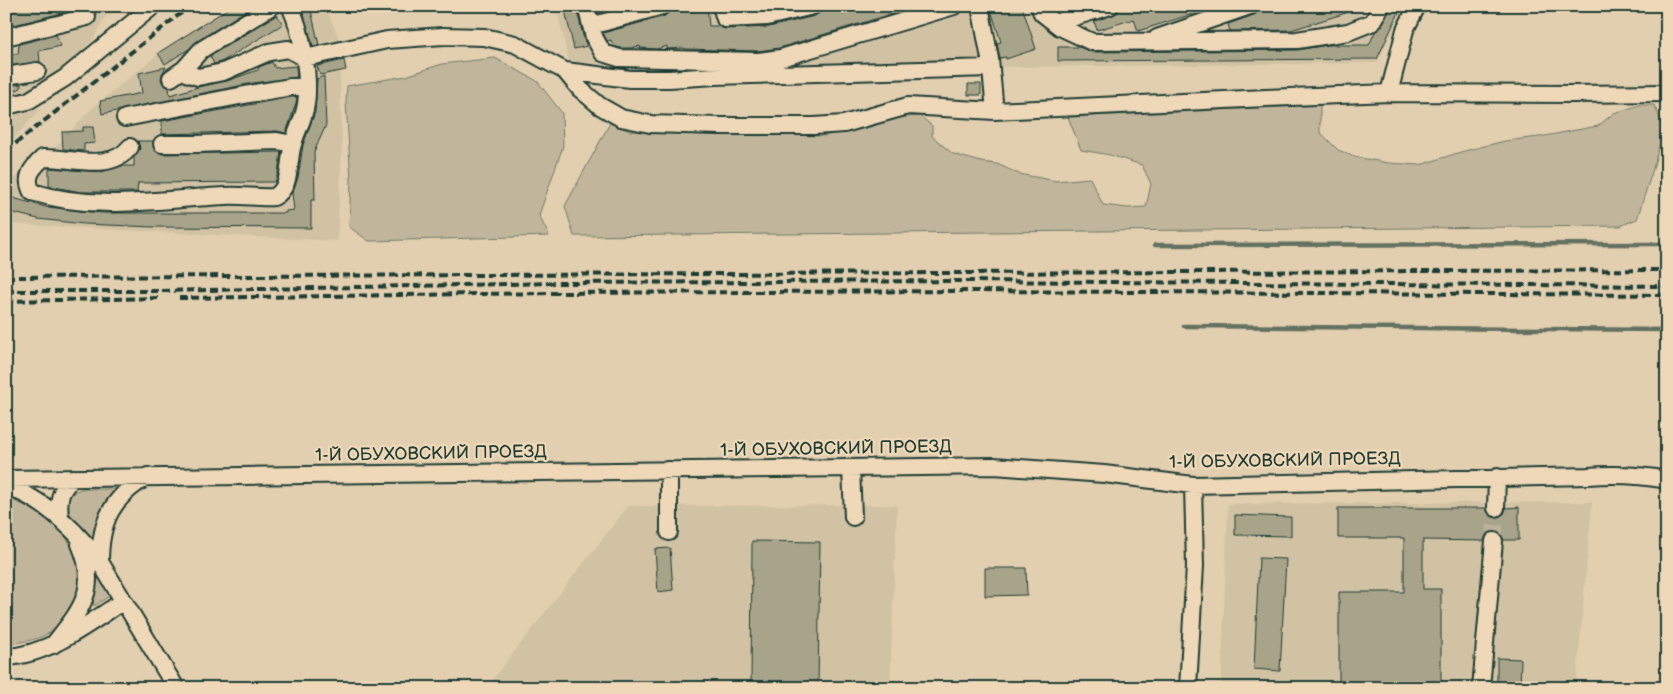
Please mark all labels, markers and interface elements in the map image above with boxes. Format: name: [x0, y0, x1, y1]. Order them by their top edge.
street label: 1-Й ОБУХОВСКИЙ ПРОЕЗД: [720, 436, 952, 461]
street label: 1-Й ОБУХОВСКИЙ ПРОЕЗД: [315, 441, 547, 466]
street label: 1-Й ОБУХОВСКИЙ ПРОЕЗД: [1169, 448, 1401, 473]

